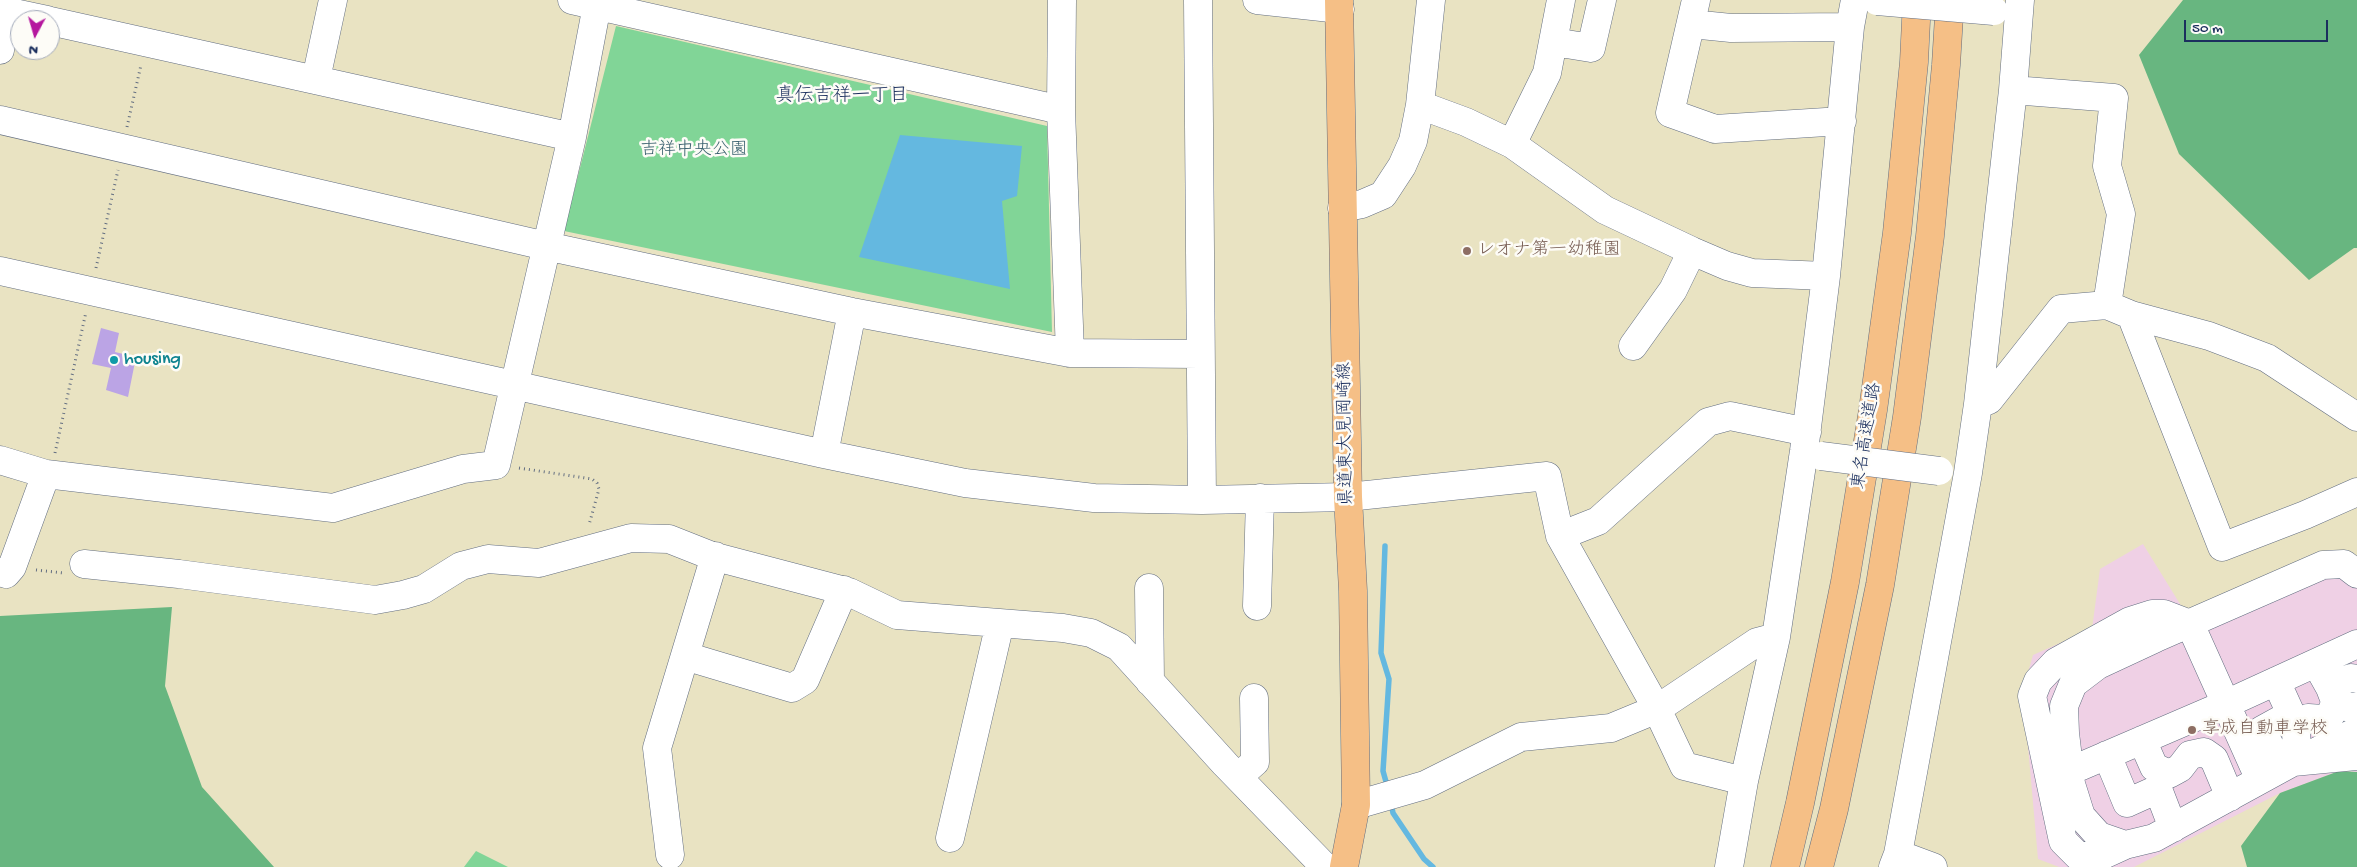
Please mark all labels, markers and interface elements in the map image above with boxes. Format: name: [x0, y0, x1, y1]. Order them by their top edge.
north arrow: [10, 10, 60, 60]
scale bar: [2187, 10, 2331, 42]
text: 50 m: [2192, 20, 2223, 38]
text: N: [28, 40, 39, 58]
district label: 真伝吉祥一丁目: [776, 86, 908, 108]
park label: 吉祥中央公園: [640, 140, 748, 162]
place label: レオナ第一幼稚園: [1477, 240, 1621, 262]
marker: レオナ第一幼稚園: [1461, 245, 1473, 257]
place label: housing: [124, 349, 181, 371]
marker: housing: [108, 354, 120, 366]
street label: 県道東大見岡崎線: [1335, 362, 1359, 506]
street label: 東名高速道路: [1849, 381, 1887, 491]
place label: 享成自動車学校: [2202, 719, 2328, 741]
marker: 享成自動車学校: [2186, 724, 2198, 736]

